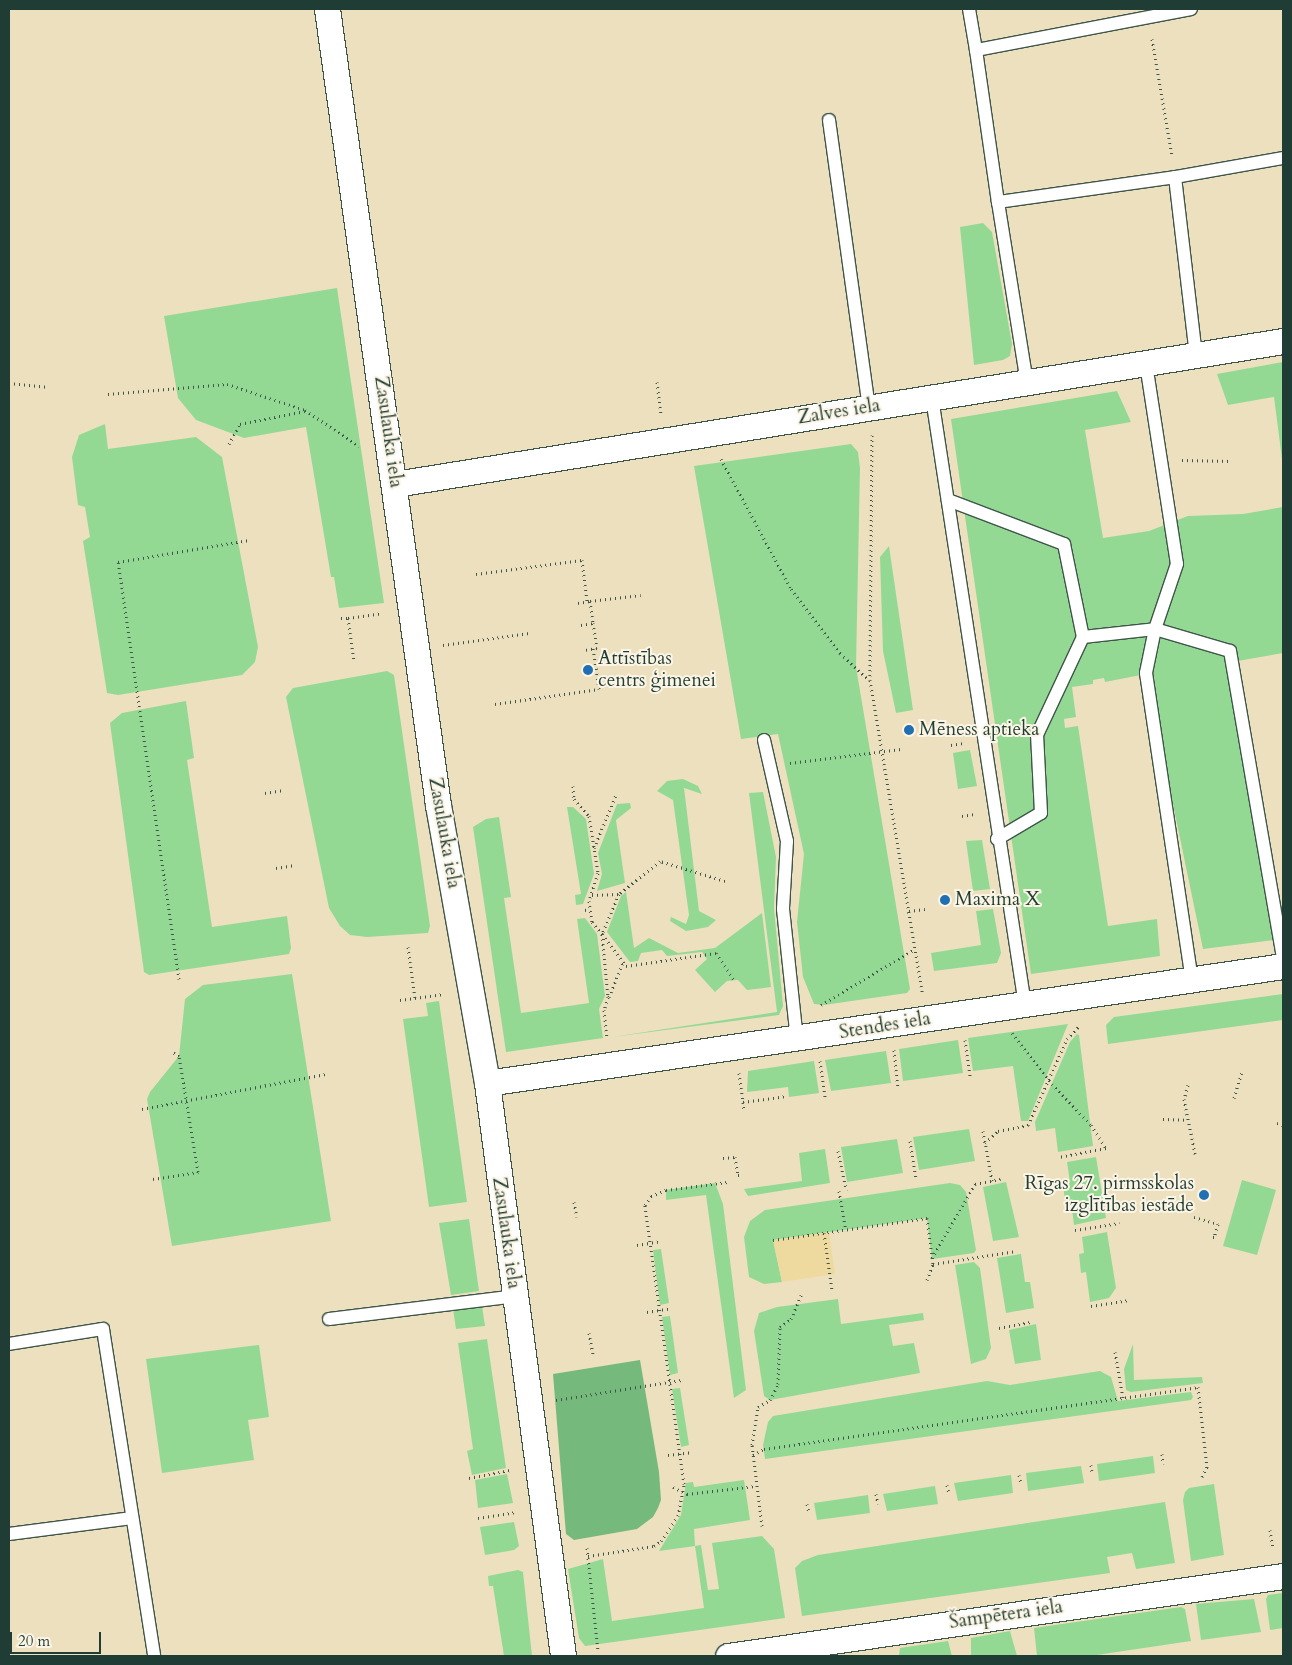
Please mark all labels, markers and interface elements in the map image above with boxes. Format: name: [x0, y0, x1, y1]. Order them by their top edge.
street label: Zasulauka iela: [369, 375, 407, 489]
street label: Zalves iela: [796, 394, 882, 430]
place label: Attīstības centrs ģimenei: [598, 648, 716, 692]
marker: Attīstības centrs ģimenei: [582, 664, 594, 676]
place label: Mēness aptieka: [919, 719, 1039, 741]
marker: Mēness aptieka: [903, 724, 915, 736]
street label: Zasulauka iela: [423, 776, 465, 890]
place label: Maxima X: [955, 889, 1040, 911]
marker: Maxima X: [939, 894, 951, 906]
street label: Stendes iela: [838, 1008, 932, 1044]
place label: Rīgas 27. pirmsskolas izglītības iestāde: [1025, 1173, 1194, 1217]
street label: Zasulauka iela: [487, 1176, 525, 1290]
marker: Rīgas 27. pirmsskolas izglītības iestāde: [1198, 1189, 1210, 1201]
street label: Šampētera iela: [948, 1596, 1064, 1634]
scale bar: [12, 1622, 104, 1654]
text: 20 m: [18, 1631, 50, 1651]

